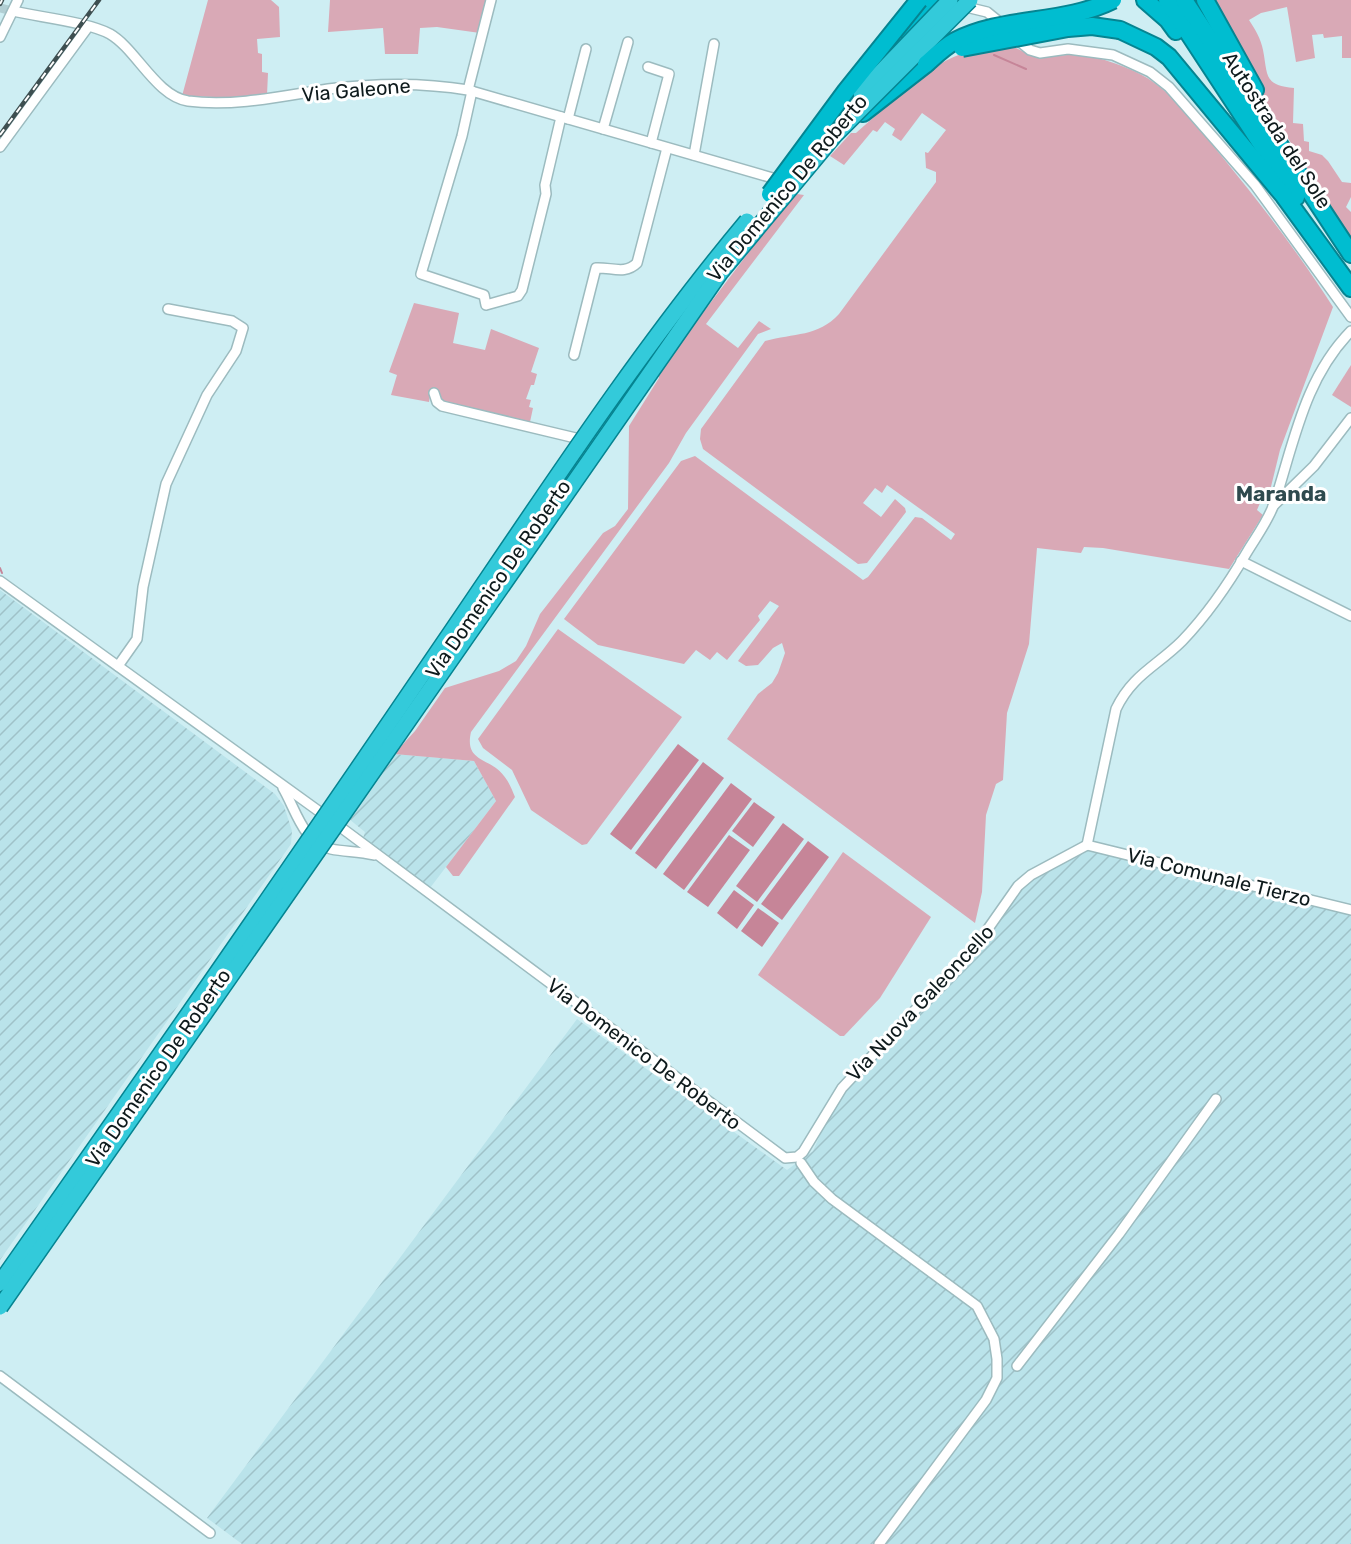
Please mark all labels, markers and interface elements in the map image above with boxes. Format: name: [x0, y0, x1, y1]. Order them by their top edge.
street label: Autostrada del Sole: [1217, 47, 1337, 213]
street label: Via Galeone: [300, 73, 412, 107]
street label: Via Domenico De Roberto: [702, 90, 872, 286]
street label: Via Domenico De Roberto: [420, 475, 576, 683]
district label: Maranda: [1236, 481, 1326, 506]
street label: Via Comunale Tierzo: [1125, 843, 1313, 911]
street label: Via Nuova Galeoncello: [841, 920, 999, 1086]
street label: Via Domenico De Roberto: [80, 964, 236, 1172]
street label: Via Domenico De Roberto: [542, 973, 746, 1135]

